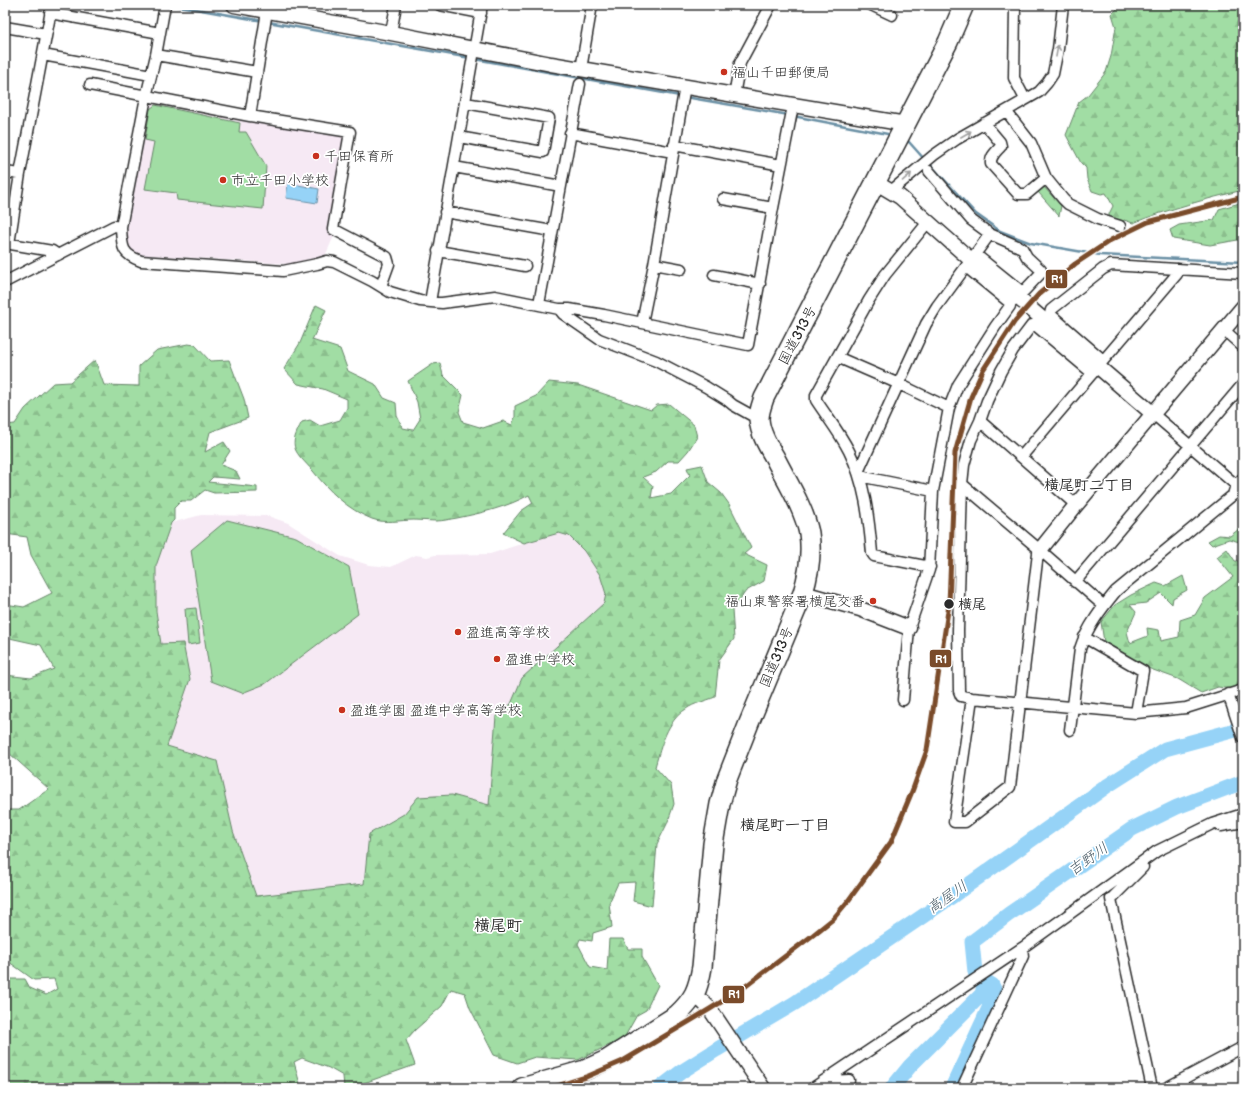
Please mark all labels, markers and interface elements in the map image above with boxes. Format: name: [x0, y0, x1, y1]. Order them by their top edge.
one-way arrow: [1053, 45, 1061, 58]
place label: 福山千田郵便局: [732, 64, 830, 81]
marker: 福山千田郵便局: [719, 67, 729, 77]
one-way arrow: [960, 129, 972, 137]
place label: 千田保育所: [324, 148, 394, 165]
marker: 千田保育所: [311, 151, 321, 161]
place label: 市立千田小学校: [231, 172, 329, 189]
one-way arrow: [902, 173, 912, 182]
marker: 市立千田小学校: [218, 175, 228, 185]
line badge: R1: [1045, 269, 1068, 289]
text: R1: [1051, 273, 1063, 286]
street label: 国道313号: [775, 303, 820, 368]
district label: 横尾町二丁目: [1044, 476, 1134, 495]
place label: 福山東警察署横尾交番: [725, 593, 865, 610]
marker: 福山東警察署横尾交番: [868, 596, 878, 606]
place label: 横尾: [958, 596, 986, 613]
marker: 横尾: [942, 597, 956, 611]
place label: 盈進高等学校: [466, 624, 550, 641]
street label: 国道313号: [756, 624, 797, 690]
marker: 盈進高等学校: [453, 627, 463, 637]
line badge: R1: [929, 649, 952, 668]
place label: 盈進中学校: [505, 651, 575, 668]
text: R1: [935, 653, 947, 666]
marker: 盈進中学校: [492, 654, 502, 664]
place label: 盈進学園 盈進中学高等学校: [350, 702, 522, 719]
marker: 盈進学園 盈進中学高等学校: [337, 705, 347, 715]
district label: 横尾町一丁目: [740, 816, 830, 835]
water label: 吉野川: [1064, 839, 1112, 880]
water label: 高屋川: [923, 877, 971, 918]
district label: 横尾町: [474, 917, 522, 936]
line badge: R1: [722, 985, 745, 1004]
text: R1: [728, 988, 740, 1001]

